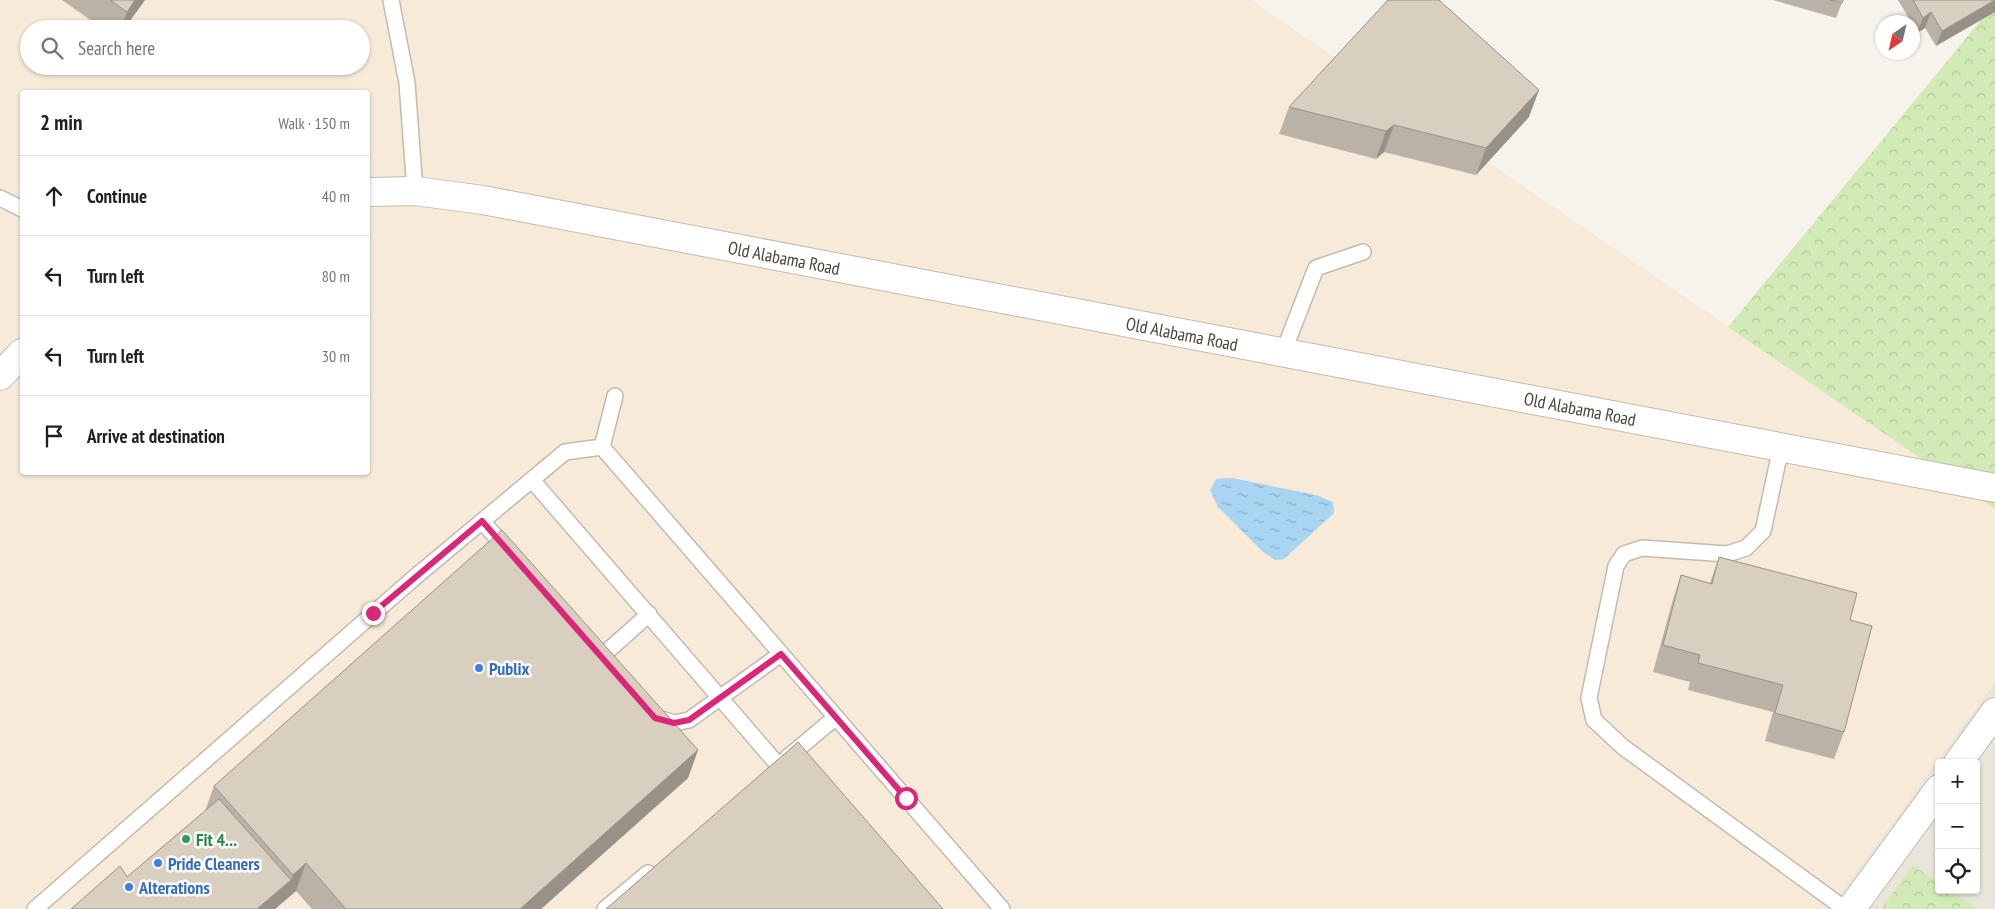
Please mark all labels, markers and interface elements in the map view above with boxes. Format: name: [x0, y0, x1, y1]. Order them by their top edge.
north arrow: [1875, 15, 1920, 60]
search box: [20, 20, 370, 75]
icon: search: [38, 34, 66, 62]
text: Search here: [78, 36, 155, 60]
text: 2 min: [40, 109, 82, 136]
text: Walk · 150 m: [278, 113, 350, 133]
icon: ahead: [40, 182, 68, 210]
text: Continue: [87, 184, 147, 208]
text: 40 m: [322, 186, 350, 206]
street label: Old Alabama Road: [726, 236, 842, 280]
icon: left: [40, 262, 68, 290]
text: Turn left: [87, 264, 144, 288]
text: 80 m: [322, 266, 350, 286]
street label: Old Alabama Road: [1124, 312, 1240, 356]
icon: left: [40, 342, 68, 370]
text: Turn left: [87, 344, 144, 368]
text: 30 m: [322, 346, 350, 366]
street label: Old Alabama Road: [1522, 387, 1638, 431]
icon: arrive: [40, 422, 68, 450]
text: Arrive at destination: [87, 424, 225, 448]
route end: [362, 602, 385, 625]
place label: Publix: [489, 657, 530, 680]
marker: Publix: [473, 662, 485, 674]
map controls: [1935, 759, 1980, 894]
button: +: [1935, 759, 1980, 804]
route start: [895, 787, 918, 810]
button: −: [1935, 804, 1980, 849]
place label: Fit 4...: [196, 828, 237, 851]
marker: Fit 4...: [180, 833, 192, 845]
button: locate: [1935, 849, 1980, 894]
place label: Pride Cleaners: [168, 852, 260, 875]
marker: Pride Cleaners: [152, 857, 164, 869]
place label: Alterations: [138, 876, 210, 899]
marker: Alterations: [123, 881, 135, 893]

